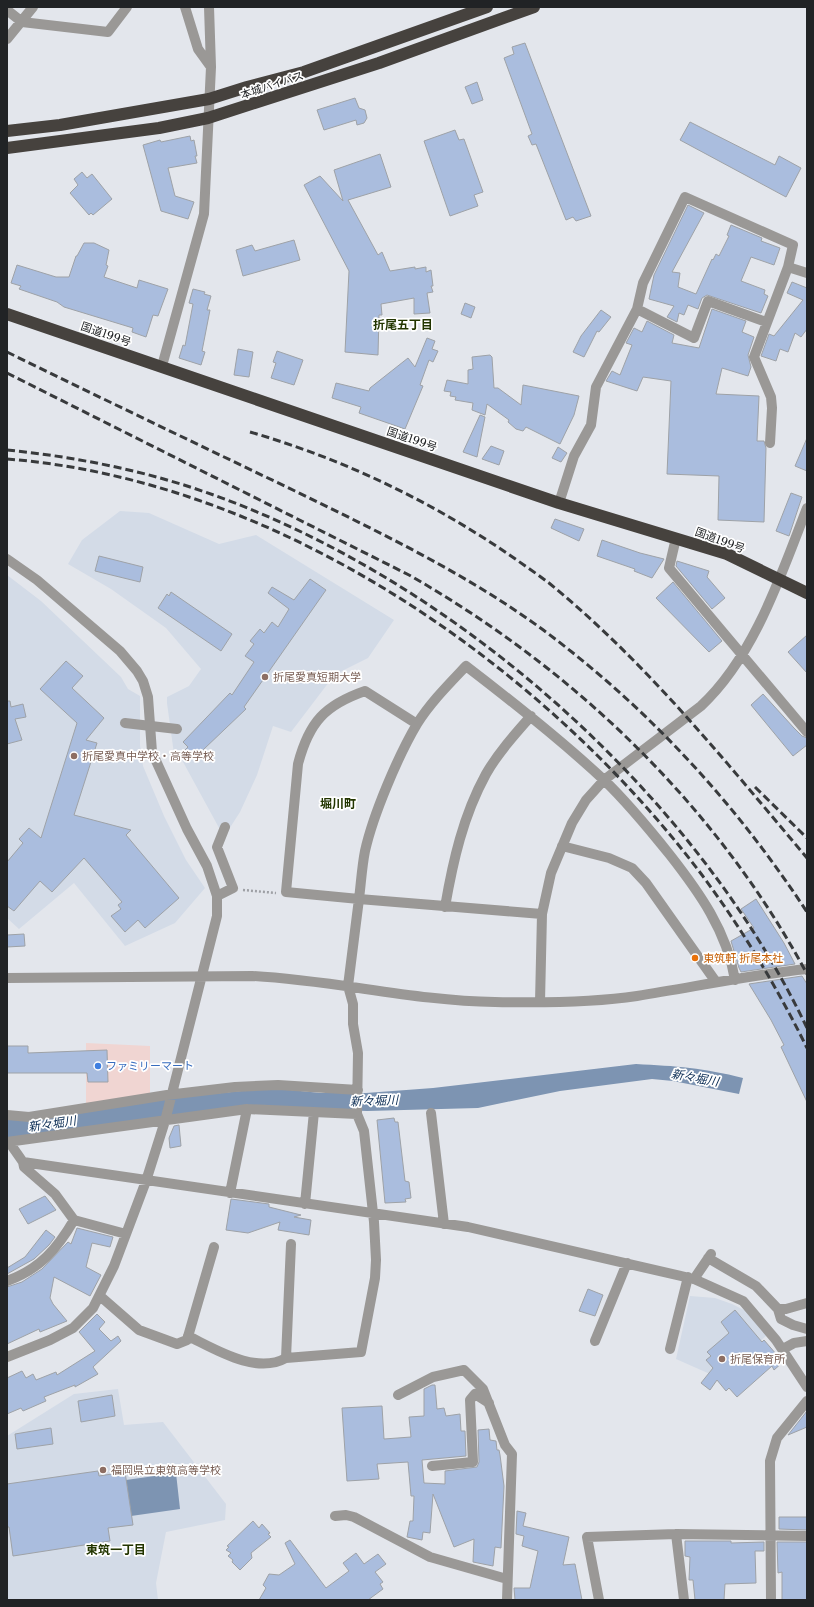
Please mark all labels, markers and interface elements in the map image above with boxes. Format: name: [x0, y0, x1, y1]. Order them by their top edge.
street label: 本城バイパス: [239, 68, 305, 102]
district label: 折尾五丁目: [373, 317, 433, 332]
street label: 国道199号: [79, 319, 133, 349]
street label: 国道199号: [385, 424, 439, 454]
street label: 国道199号: [693, 525, 747, 555]
place label: 折尾愛真短期大学: [273, 670, 361, 684]
marker: 折尾愛真短期大学: [260, 672, 270, 682]
place label: 折尾愛真中学校・高等学校: [82, 749, 214, 763]
marker: 折尾愛真中学校・高等学校: [69, 751, 79, 761]
district label: 堀川町: [320, 796, 356, 811]
place label: 東筑軒 折尾本社: [703, 951, 783, 965]
marker: 東筑軒 折尾本社: [690, 953, 700, 963]
place label: ファミリーマート: [106, 1059, 194, 1073]
marker: ファミリーマート: [93, 1061, 103, 1071]
water label: 新々堀川: [670, 1066, 722, 1089]
water label: 新々堀川: [350, 1092, 400, 1109]
water label: 新々堀川: [27, 1112, 79, 1134]
place label: 折尾保育所: [730, 1352, 786, 1366]
marker: 折尾保育所: [717, 1354, 727, 1364]
place label: 福岡県立東筑高等学校: [111, 1463, 221, 1477]
marker: 福岡県立東筑高等学校: [98, 1465, 108, 1475]
district label: 東筑一丁目: [86, 1542, 146, 1557]

